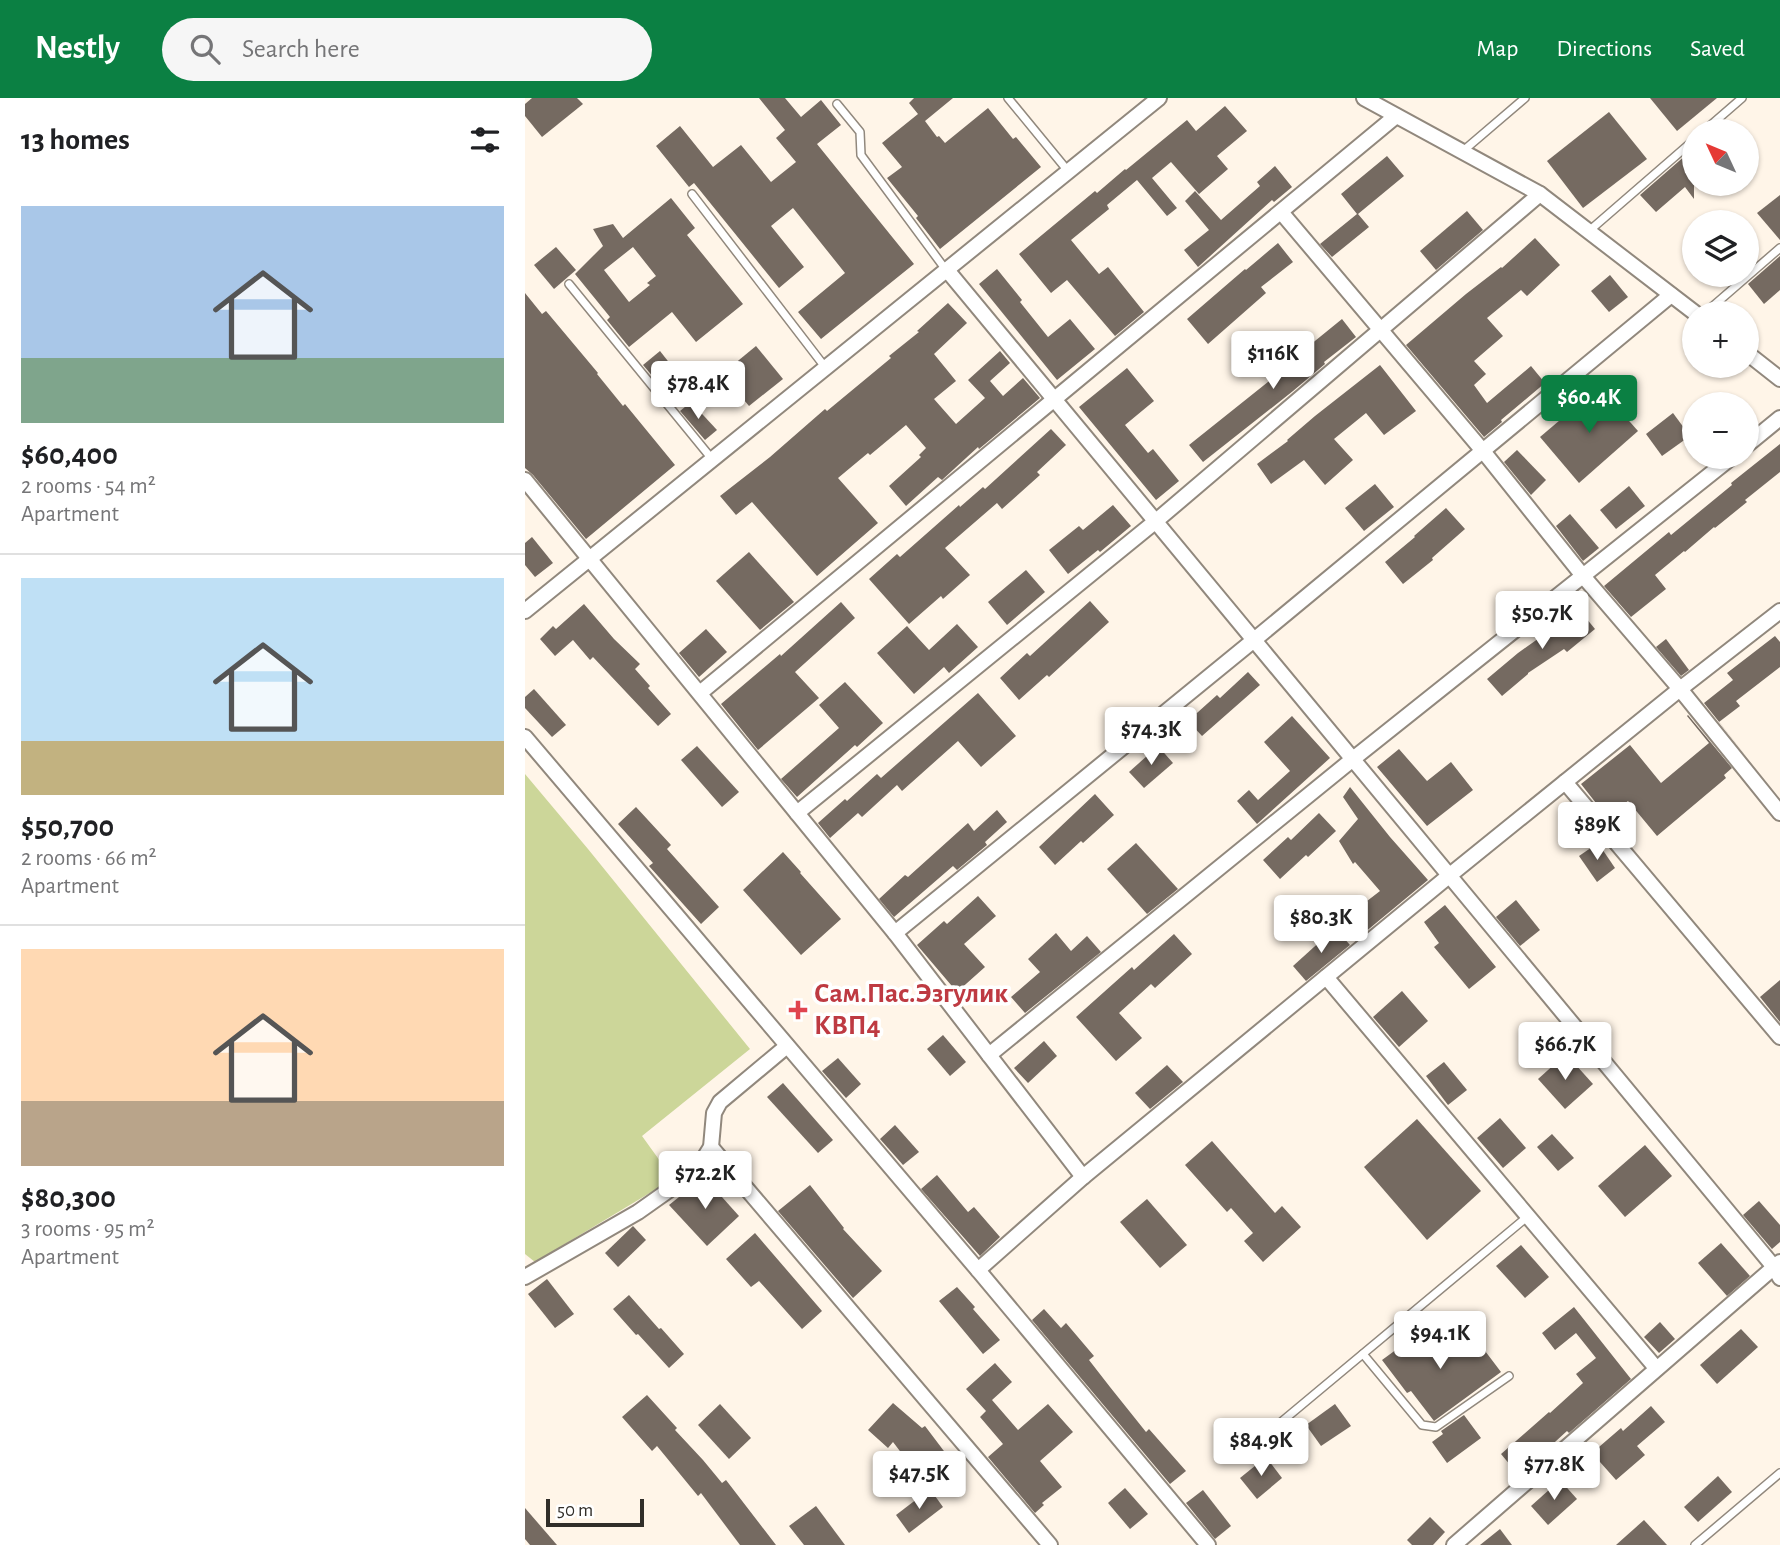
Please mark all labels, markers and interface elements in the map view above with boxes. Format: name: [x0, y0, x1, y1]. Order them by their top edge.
search box: [162, 18, 652, 81]
icon: search: [186, 30, 224, 68]
text: Nestly: [35, 32, 120, 65]
text: Search here: [242, 36, 360, 62]
text: Map: [1476, 37, 1518, 61]
text: Directions: [1556, 37, 1652, 61]
text: Saved: [1690, 37, 1745, 61]
north arrow: [1682, 119, 1759, 196]
map controls: [1682, 119, 1759, 469]
icon: filters: [466, 121, 504, 159]
text: 13 homes: [21, 125, 130, 155]
button: layers: [1682, 210, 1759, 287]
icon: home: [200, 252, 326, 378]
button: +: [1682, 301, 1759, 378]
pin: $116K: [1224, 331, 1322, 391]
text: $116K: [1247, 342, 1299, 365]
pin: $78.4K: [641, 362, 755, 421]
text: $78.4K: [667, 372, 729, 395]
pin: $60.4K: [1532, 376, 1646, 435]
text: $60.4K: [1557, 386, 1621, 409]
button: −: [1682, 392, 1759, 469]
text: $60,400: [21, 440, 118, 470]
text: 2 rooms · 54 m²: [21, 475, 156, 498]
text: Apartment: [21, 503, 119, 526]
pin: $50.7K: [1485, 592, 1599, 651]
text: $50.7K: [1512, 602, 1572, 625]
icon: home: [200, 624, 326, 750]
pin: $74.3K: [1094, 708, 1208, 767]
text: $74.3K: [1121, 718, 1181, 741]
pin: $89K: [1556, 802, 1638, 862]
text: $50,700: [21, 812, 114, 842]
text: $89K: [1574, 813, 1620, 836]
text: 2 rooms · 66 m²: [21, 847, 157, 870]
text: Apartment: [21, 875, 119, 898]
pin: $80.3K: [1264, 896, 1378, 955]
text: $80.3K: [1290, 906, 1352, 929]
place label: Сам.Пас.Эзгулик КВП4: [814, 980, 1008, 1040]
icon: home: [200, 995, 326, 1121]
marker: Сам.Пас.Эзгулик КВП4: [788, 1000, 808, 1020]
pin: $66.7K: [1508, 1023, 1622, 1082]
text: $66.7K: [1534, 1033, 1596, 1056]
pin: $72.2K: [648, 1152, 762, 1211]
text: $72.2K: [675, 1162, 735, 1185]
text: $80,300: [21, 1183, 116, 1213]
text: 3 rooms · 95 m²: [21, 1218, 154, 1241]
text: Apartment: [21, 1246, 119, 1269]
pin: $94.1K: [1383, 1312, 1497, 1371]
text: $94.1K: [1410, 1322, 1470, 1345]
pin: $84.9K: [1204, 1418, 1318, 1478]
text: $84.9K: [1229, 1429, 1293, 1452]
pin: $77.8K: [1497, 1442, 1611, 1502]
pin: $47.5K: [862, 1452, 976, 1511]
text: $77.8K: [1524, 1453, 1584, 1476]
text: $47.5K: [889, 1462, 949, 1485]
scale bar: [546, 1496, 644, 1528]
text: 50 m: [557, 1501, 593, 1520]

